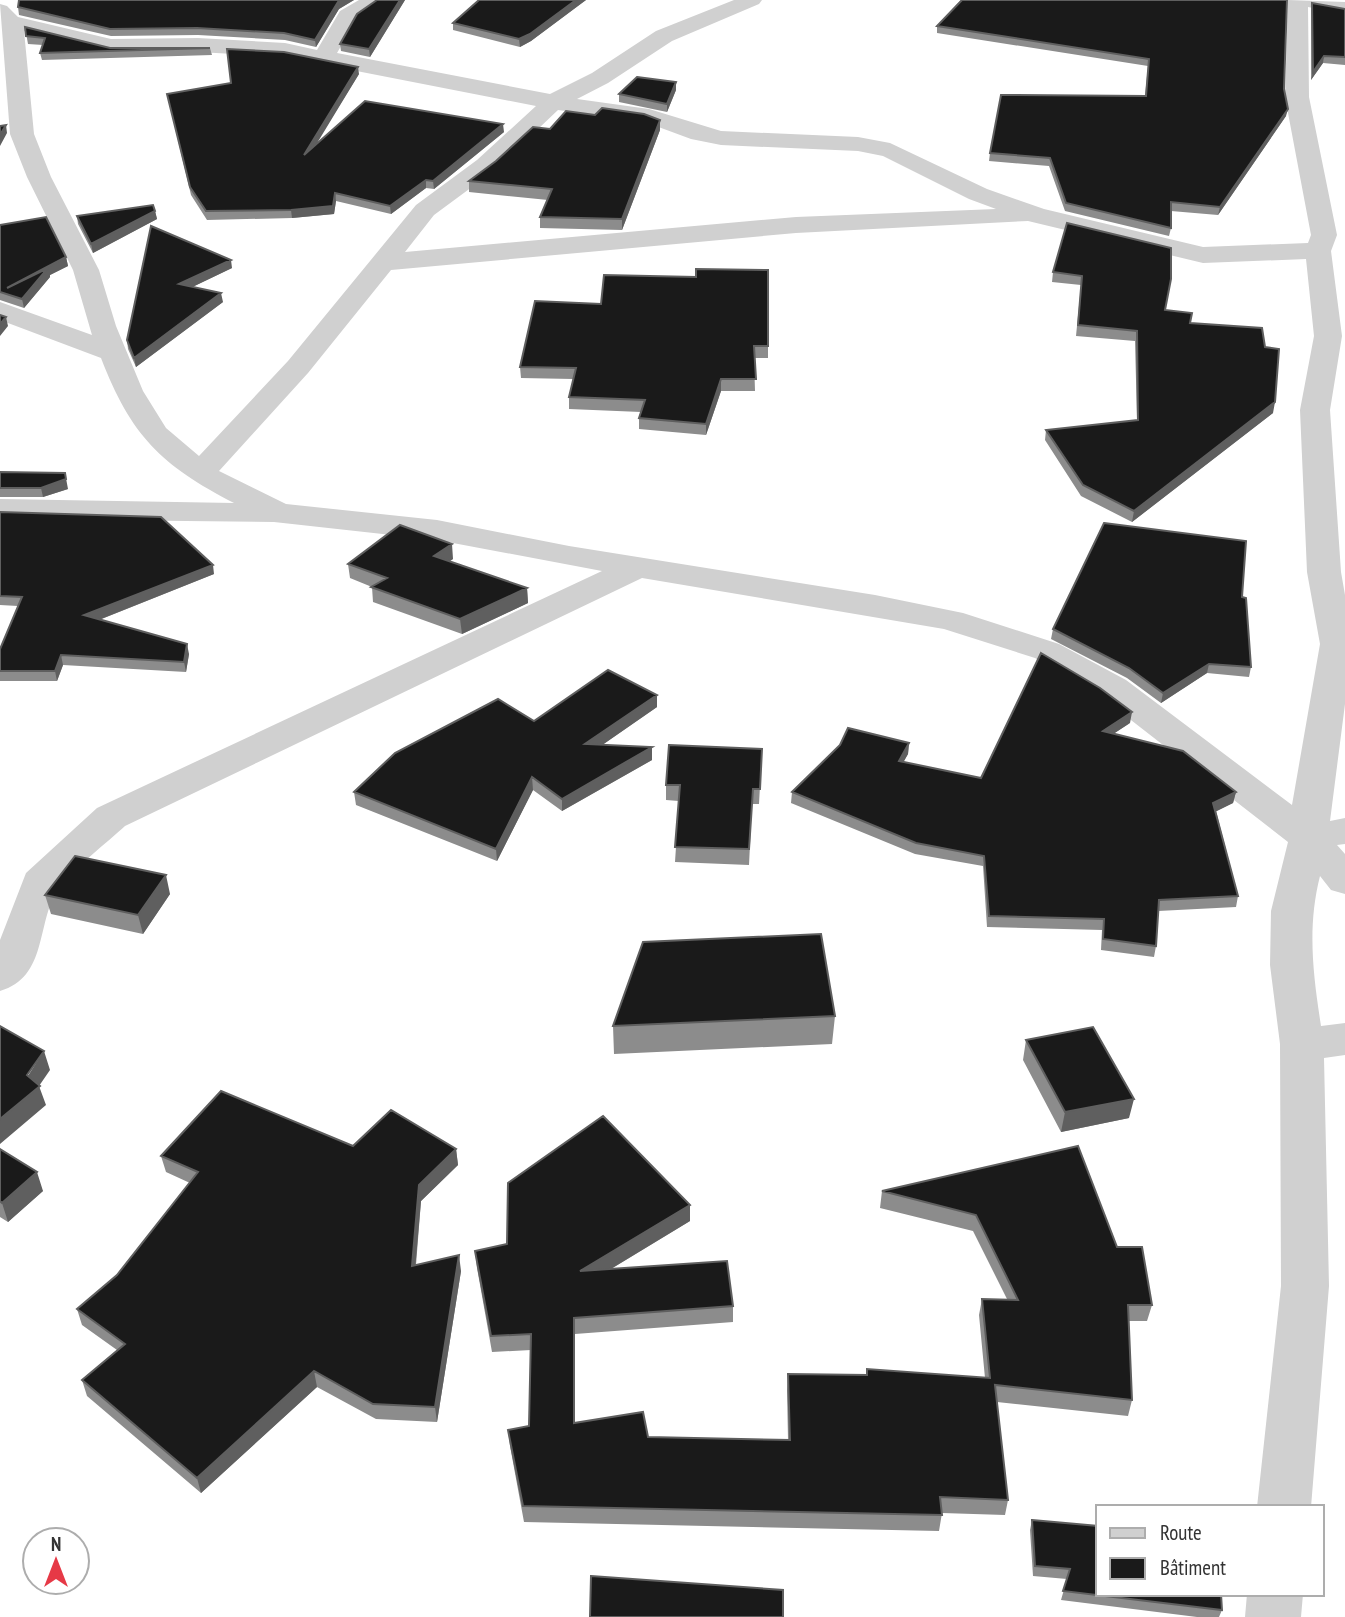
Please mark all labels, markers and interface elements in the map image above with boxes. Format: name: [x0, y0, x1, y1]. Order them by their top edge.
legend: [1096, 1505, 1324, 1596]
text: Route: [1160, 1519, 1202, 1546]
north arrow: [21, 1526, 91, 1596]
text: N: [51, 1532, 61, 1556]
text: Bâtiment: [1160, 1554, 1226, 1581]

